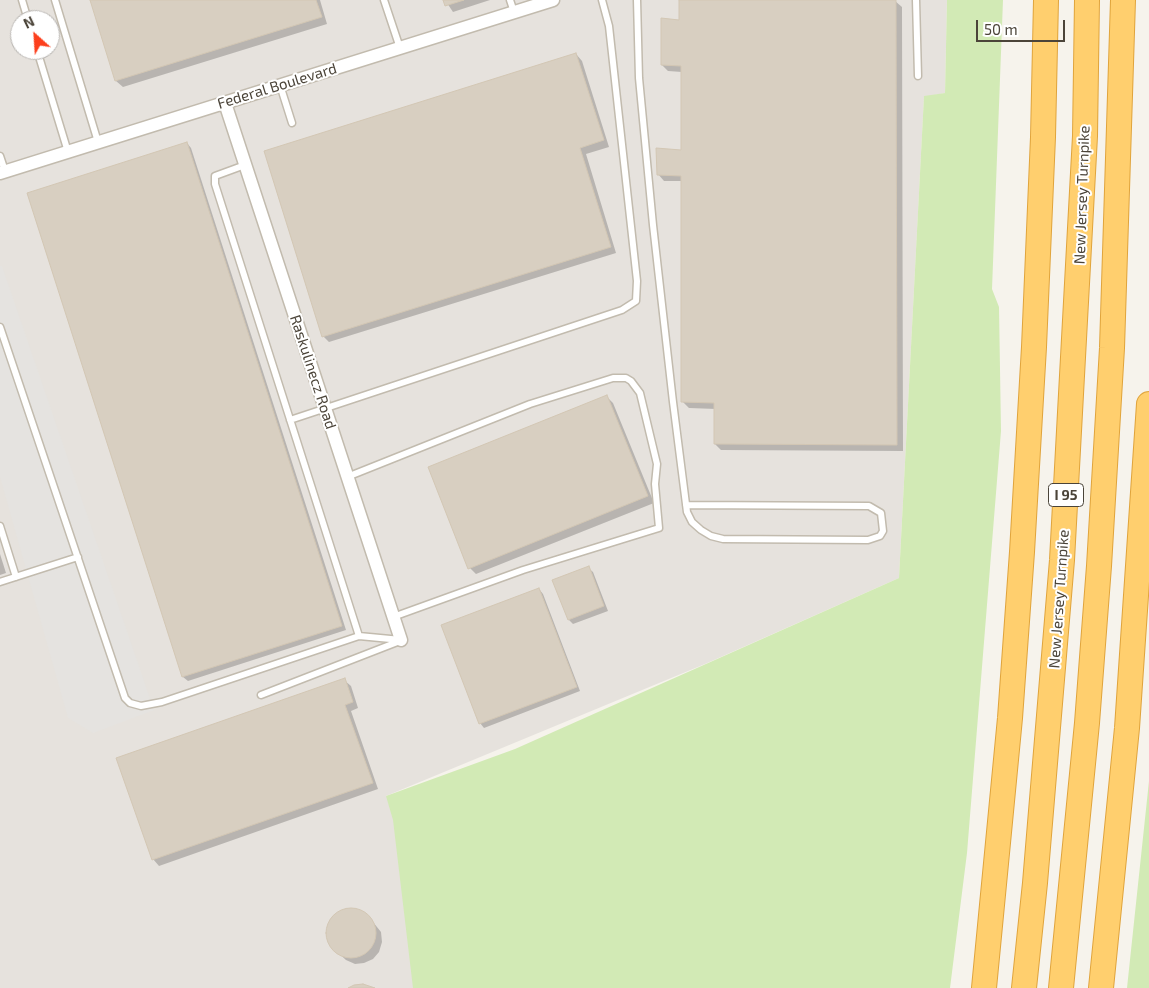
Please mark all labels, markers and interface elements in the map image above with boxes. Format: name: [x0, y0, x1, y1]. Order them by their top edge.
north arrow: [10, 10, 60, 60]
scale bar: [979, 10, 1068, 42]
text: N: [20, 12, 37, 32]
text: 50 m: [984, 20, 1018, 38]
street label: Federal Boulevard: [215, 59, 339, 113]
street label: New Jersey Turnpike: [1071, 125, 1093, 265]
street label: Raskulinecz Road: [286, 313, 340, 431]
road number: I 95: [1048, 484, 1084, 506]
street label: New Jersey Turnpike: [1045, 529, 1073, 669]

